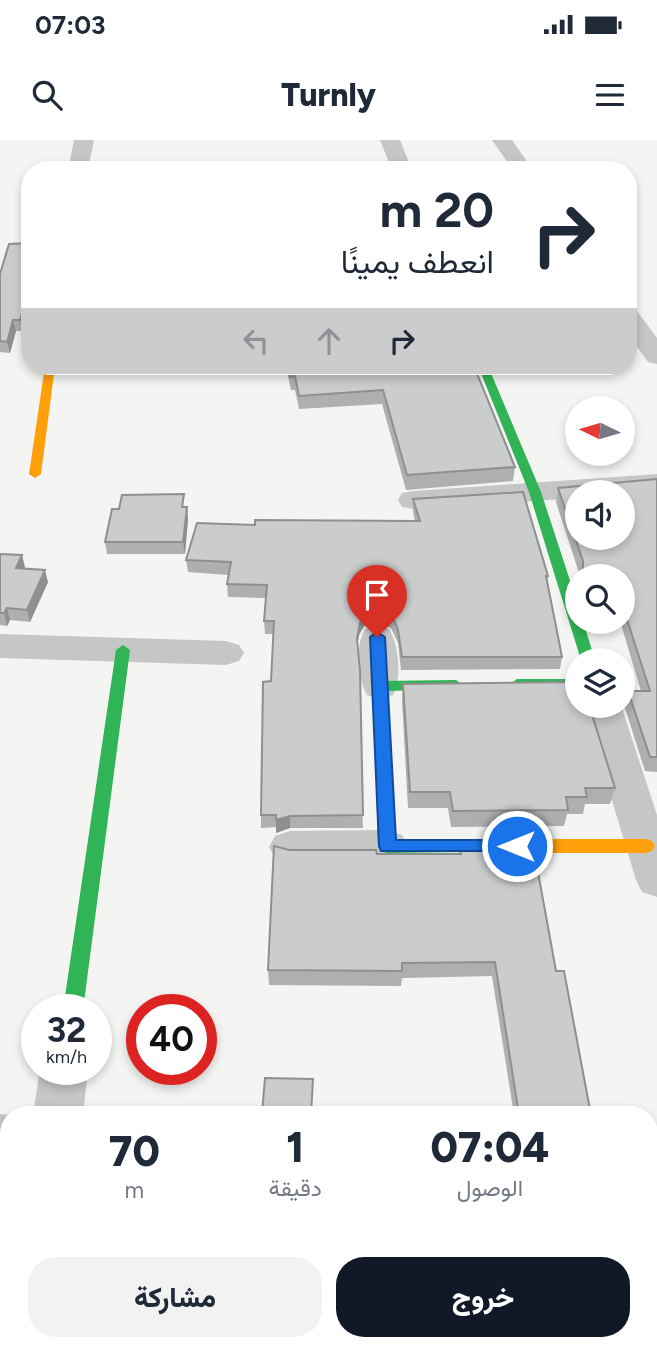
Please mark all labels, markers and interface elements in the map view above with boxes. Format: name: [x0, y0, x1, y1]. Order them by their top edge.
text: 07:03: [35, 9, 105, 41]
icon: search: [28, 76, 66, 114]
text: Turnly: [281, 76, 376, 114]
icon: menu: [591, 76, 629, 114]
text: 20 m: [379, 180, 494, 239]
icon: right: [518, 189, 609, 280]
text: انعطف يمينًا: [341, 243, 494, 281]
icon: left: [237, 322, 275, 360]
icon: ahead: [310, 322, 348, 360]
icon: right: [383, 322, 421, 360]
north arrow: [565, 396, 635, 466]
map controls: [565, 396, 635, 718]
button: sound: [565, 480, 635, 550]
button: search: [565, 564, 635, 634]
pin: [347, 565, 407, 637]
icon: arrive: [358, 576, 396, 614]
button: layers: [565, 648, 635, 718]
position arrow: [480, 809, 554, 883]
speed limit sign: 40: [126, 994, 217, 1085]
text: 32: [47, 1009, 86, 1051]
text: km/h: [46, 1046, 87, 1068]
text: 1: [286, 1122, 304, 1173]
text: 07:04: [430, 1122, 549, 1173]
text: 70: [109, 1126, 160, 1177]
text: دقيقة: [268, 1174, 322, 1202]
text: الوصول: [457, 1174, 523, 1202]
text: m: [124, 1176, 144, 1204]
button: مشاركة: [28, 1257, 322, 1337]
button: خروج: [336, 1257, 630, 1337]

